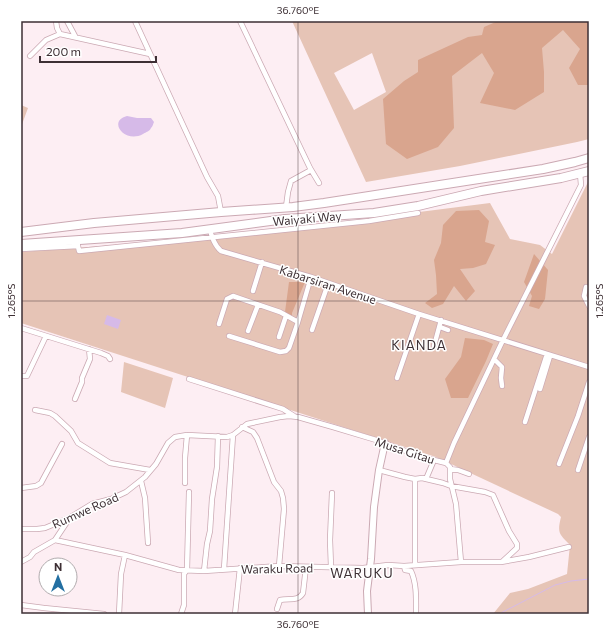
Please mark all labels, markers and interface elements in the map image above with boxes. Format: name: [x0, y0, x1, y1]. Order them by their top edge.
text: 36.760°E: [277, 4, 319, 16]
scale bar: [40, 38, 156, 64]
text: 200 m: [46, 44, 81, 58]
street label: Waiyaki Way: [272, 208, 342, 228]
street label: Kabarsiran Avenue: [278, 262, 378, 306]
text: 1.265°S: [5, 284, 17, 318]
text: 1.265°S: [593, 284, 605, 318]
district label: KIANDA: [391, 337, 447, 353]
street label: Musa Gitau: [373, 434, 437, 466]
street label: Rumwe Road: [50, 489, 120, 531]
north arrow: [38, 557, 78, 597]
text: N: [54, 560, 62, 573]
street label: Waraku Road: [241, 560, 313, 576]
district label: WARUKU: [330, 565, 394, 581]
text: 36.760°E: [277, 618, 319, 630]

